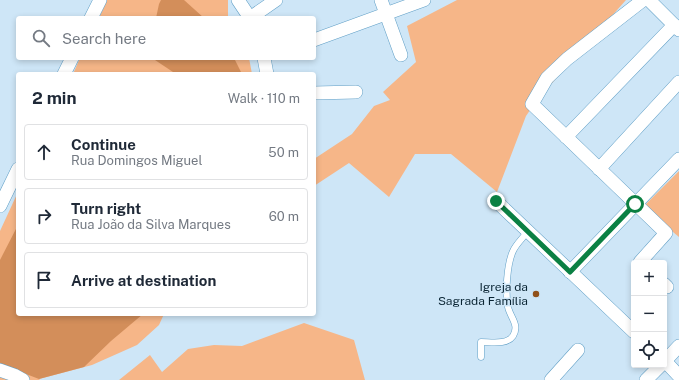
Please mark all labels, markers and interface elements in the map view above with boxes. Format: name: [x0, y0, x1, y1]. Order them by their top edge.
search box: [16, 16, 316, 60]
icon: search: [30, 27, 52, 49]
text: Search here: [62, 30, 146, 47]
text: 2 min: [32, 88, 77, 108]
text: Walk · 110 m: [228, 91, 300, 106]
text: Continue: [71, 136, 136, 153]
icon: ahead: [33, 141, 55, 163]
text: 50 m: [268, 145, 299, 160]
text: Rua Domingos Miguel: [71, 153, 202, 168]
route end: [487, 192, 505, 210]
route start: [626, 195, 644, 213]
text: Turn right: [71, 200, 141, 217]
icon: right: [33, 205, 55, 227]
text: 60 m: [269, 209, 299, 224]
text: Rua João da Silva Marques: [71, 217, 231, 232]
map controls: [631, 260, 667, 368]
button: +: [631, 260, 667, 296]
icon: arrive: [33, 269, 55, 291]
text: Arrive at destination: [71, 272, 216, 289]
place label: Igreja da Sagrada Família: [438, 280, 528, 308]
marker: Igreja da Sagrada Família: [531, 289, 541, 299]
button: −: [631, 296, 667, 332]
button: locate: [631, 332, 667, 368]

